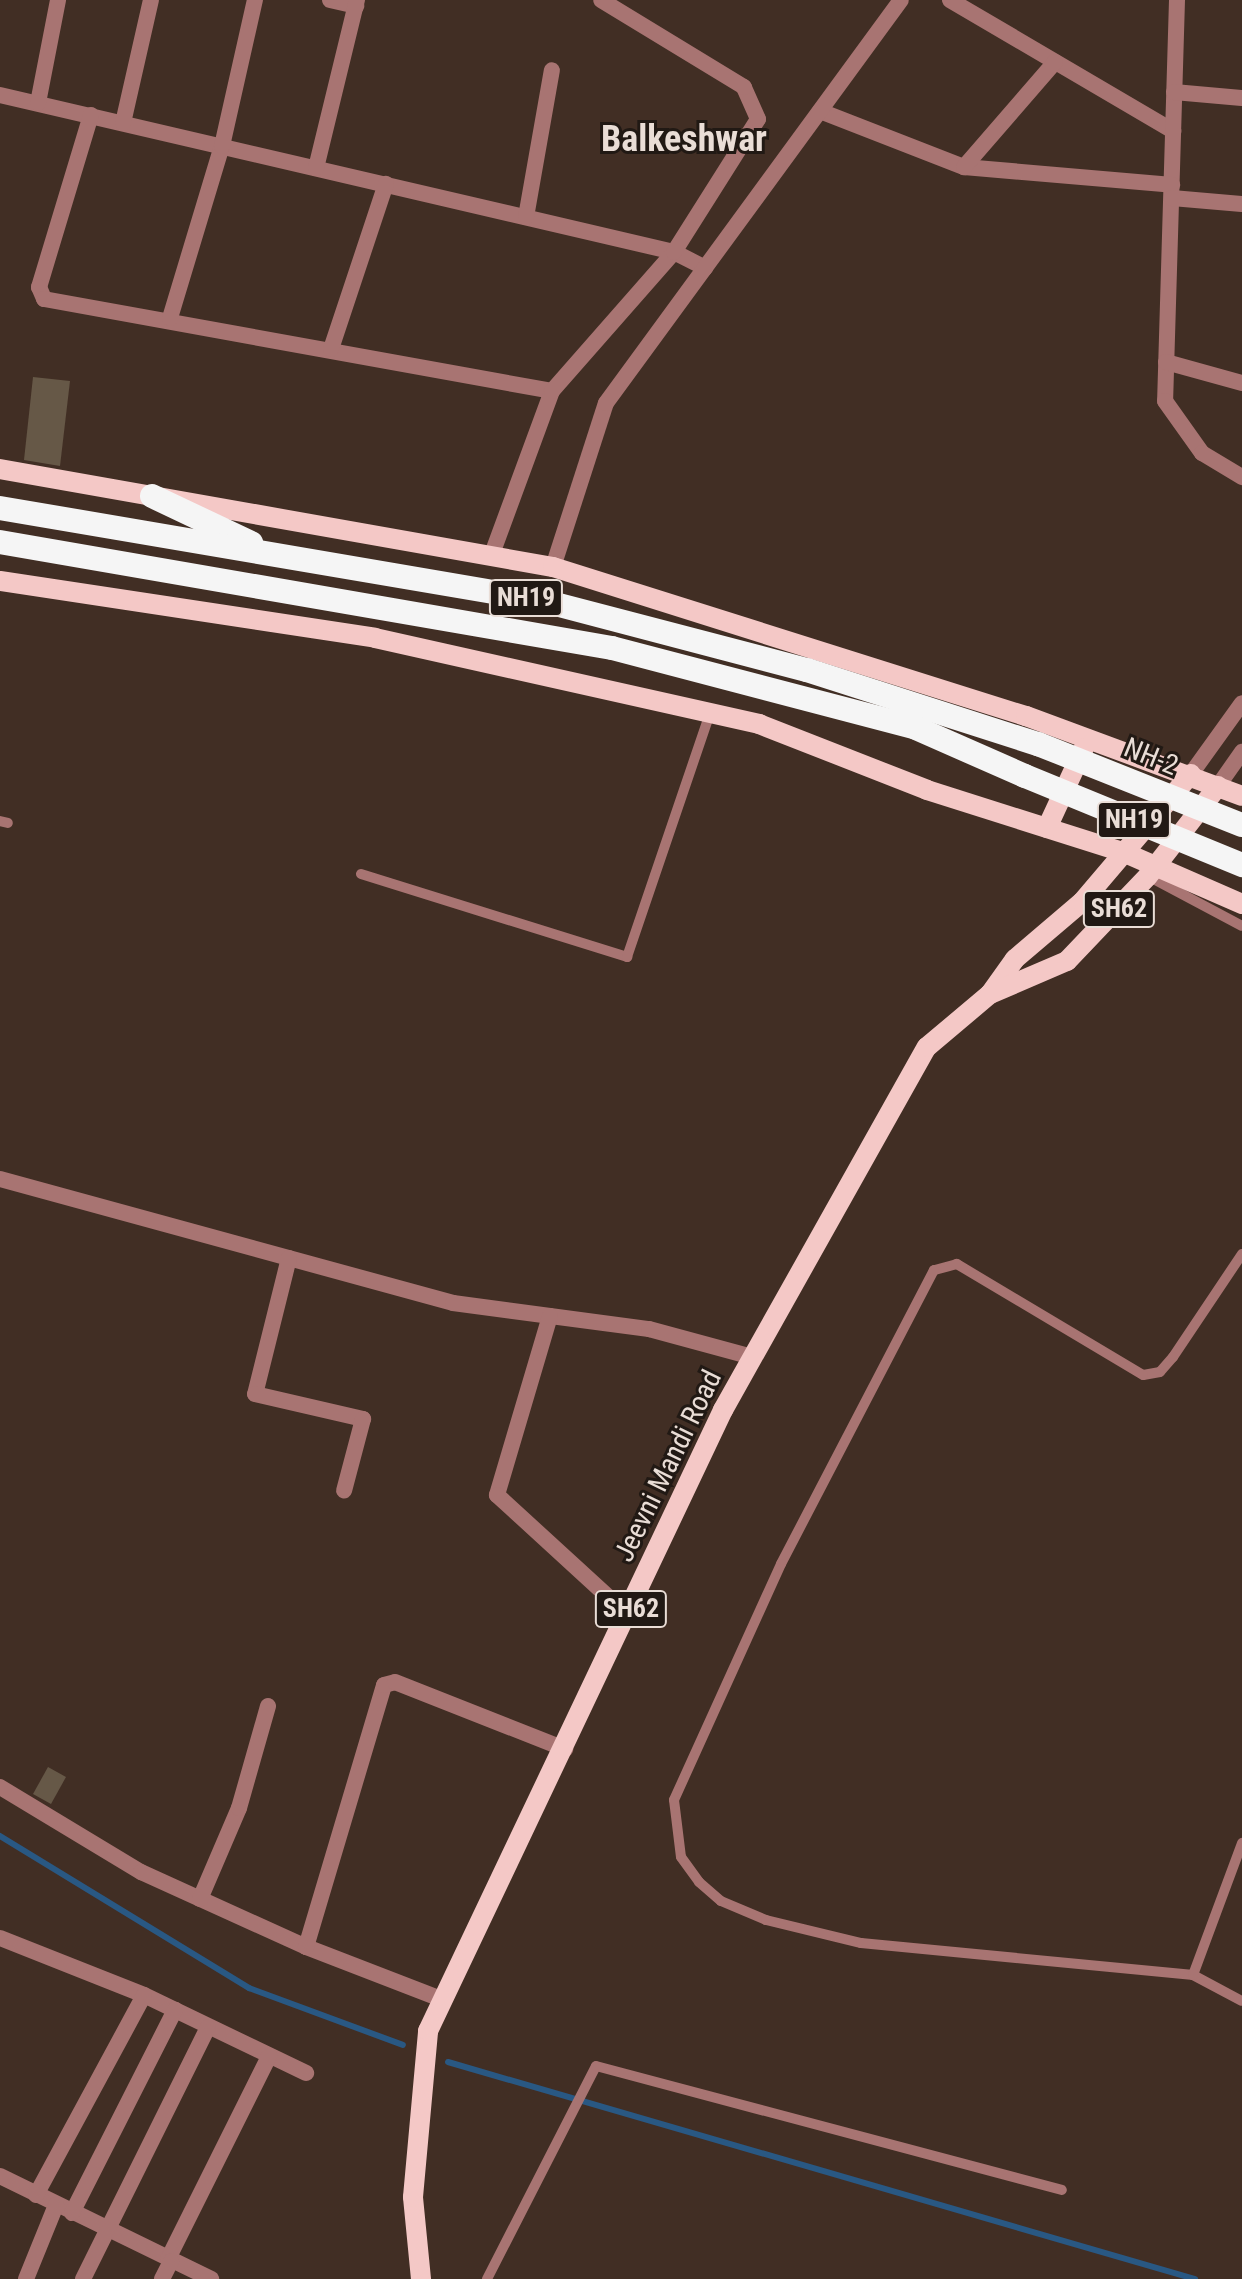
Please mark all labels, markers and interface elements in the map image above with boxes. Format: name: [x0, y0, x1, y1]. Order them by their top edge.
district label: Balkeshwar: [601, 118, 767, 162]
road number: NH19: [488, 576, 564, 620]
street label: NH-2: [1119, 731, 1183, 783]
road number: NH19: [1096, 798, 1172, 842]
road number: SH62: [1081, 887, 1157, 931]
street label: Jeevni Mandi Road: [607, 1365, 729, 1567]
road number: SH62: [593, 1587, 669, 1631]

